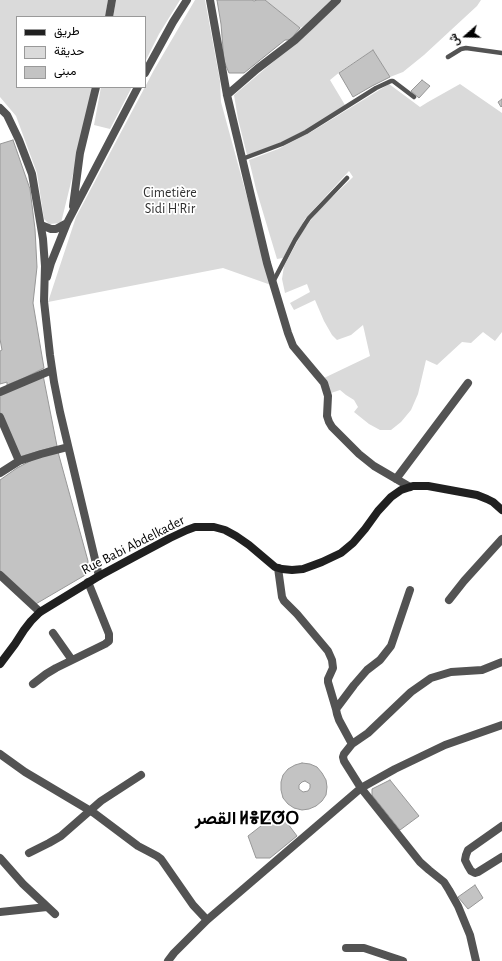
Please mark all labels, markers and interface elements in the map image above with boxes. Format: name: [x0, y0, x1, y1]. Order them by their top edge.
legend: [16, 16, 146, 88]
north arrow: [446, 16, 486, 56]
text: طريق: [54, 25, 79, 37]
text: ش: [447, 32, 462, 48]
text: حديقة: [54, 45, 84, 57]
text: مبنى: [54, 65, 76, 77]
park label: Cimetière Sidi H'Rir: [143, 185, 197, 218]
street label: Rue Babi Abdelkader: [79, 512, 187, 578]
district label: القصر ⵍⴻⵇⵚⵔ: [195, 808, 299, 830]

